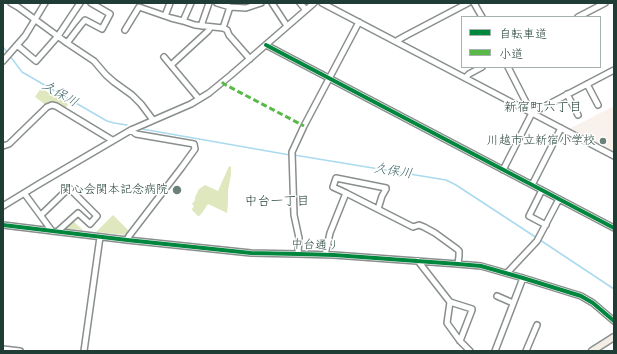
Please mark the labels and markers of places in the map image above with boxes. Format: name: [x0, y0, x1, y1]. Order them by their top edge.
place label: 川越市立新宿小学校: [487, 134, 595, 148]
marker: 川越市立新宿小学校: [598, 136, 608, 146]
place label: 関心会関本記念病院: [60, 183, 168, 197]
marker: 関心会関本記念病院: [171, 184, 183, 196]

